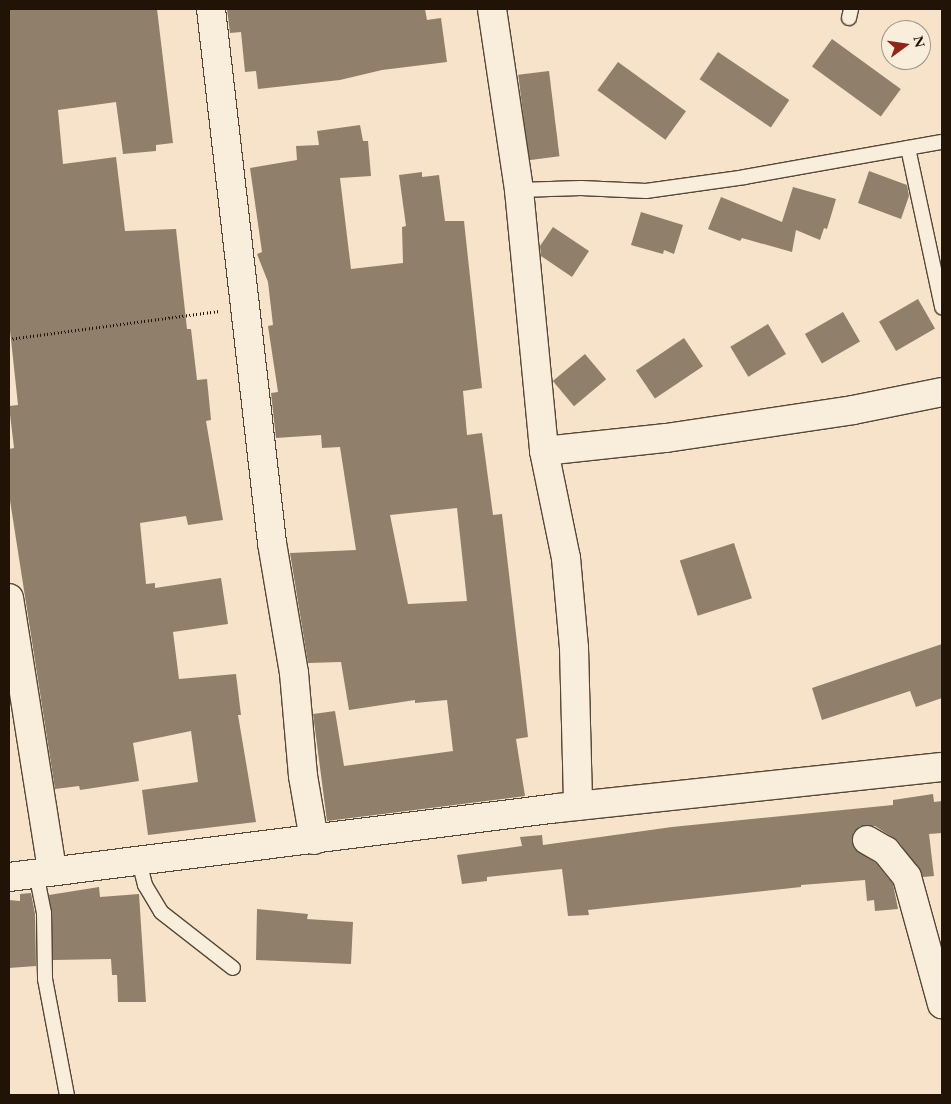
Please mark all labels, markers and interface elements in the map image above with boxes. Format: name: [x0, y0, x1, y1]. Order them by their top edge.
north arrow: [881, 20, 931, 70]
text: N: [909, 34, 930, 49]

